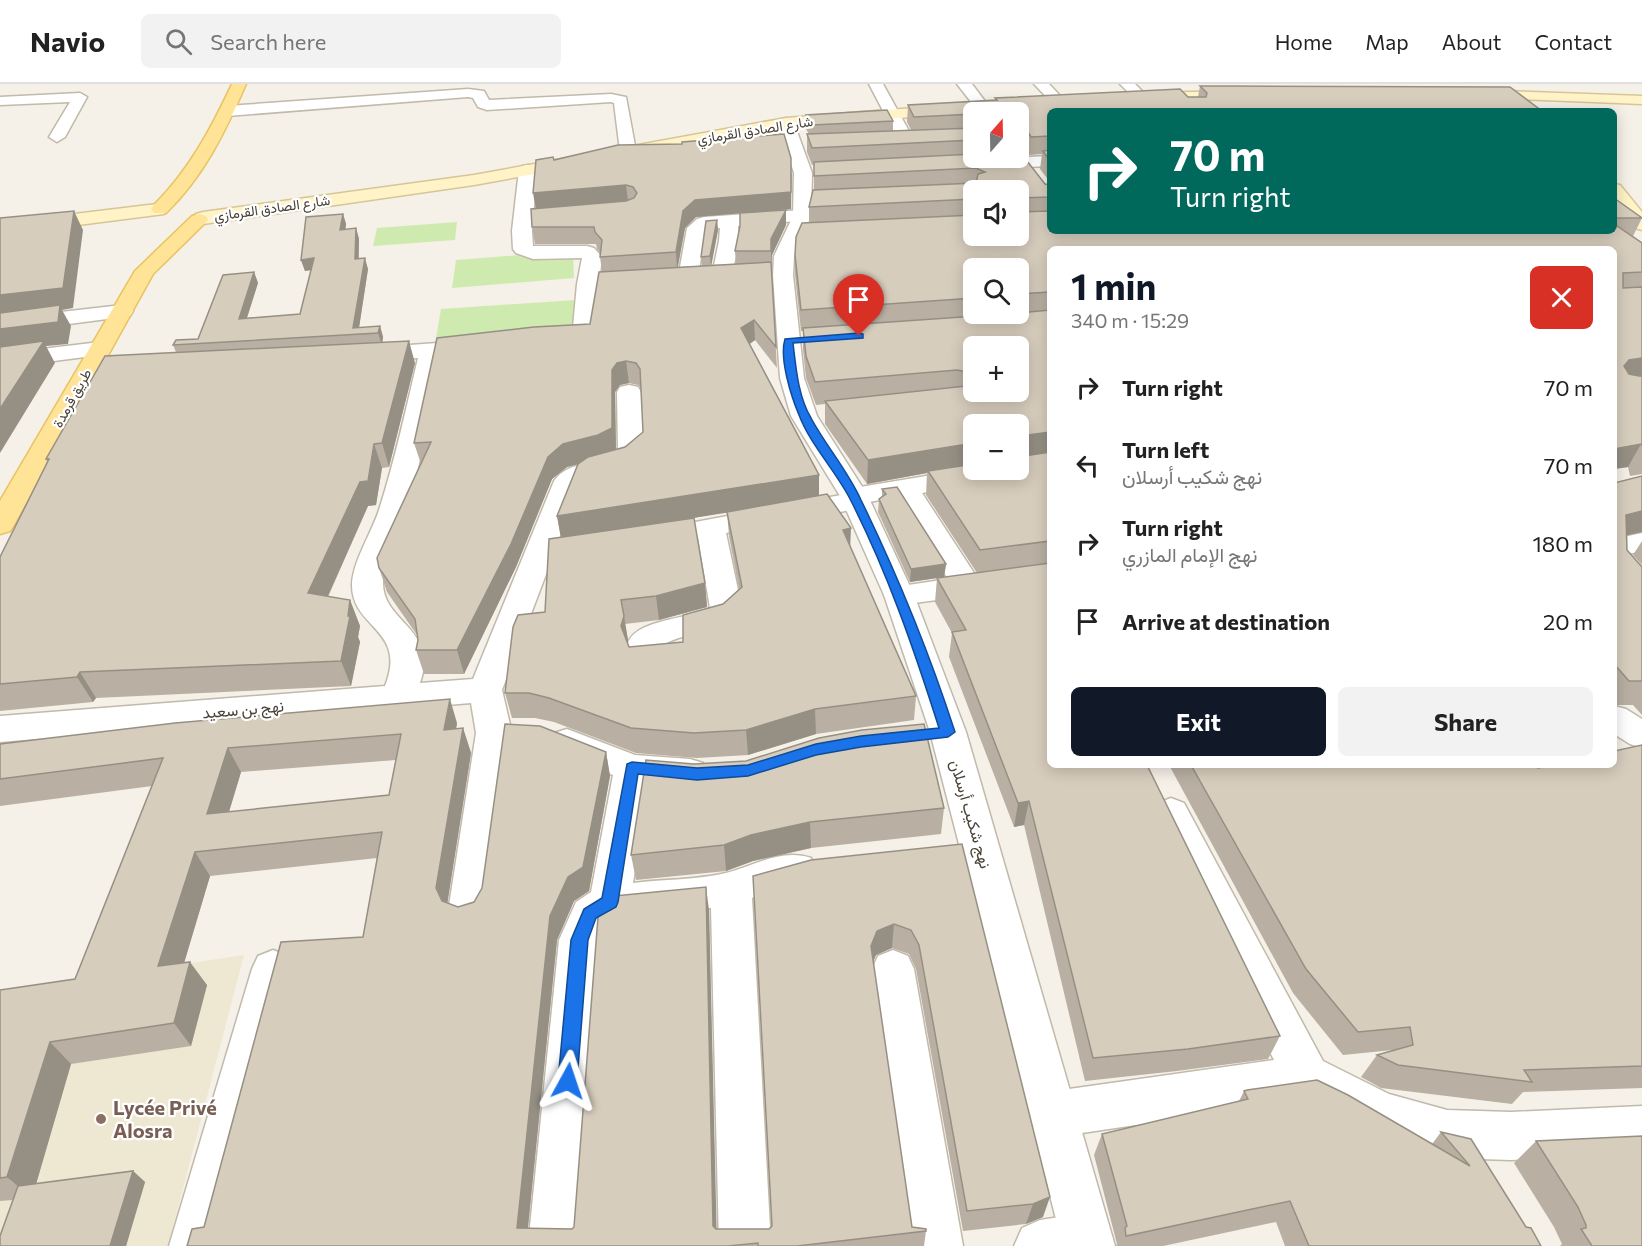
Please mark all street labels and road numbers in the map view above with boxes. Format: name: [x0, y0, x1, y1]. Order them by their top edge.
street label: شارع الصادق القرمازي: [696, 112, 815, 151]
street label: شارع الصادق القرمازي: [213, 191, 332, 228]
street label: طريق قرمدة: [48, 365, 96, 431]
street label: نهج بن سعيد: [201, 695, 285, 725]
street label: نهج شكيب أرسلان: [944, 757, 996, 871]

